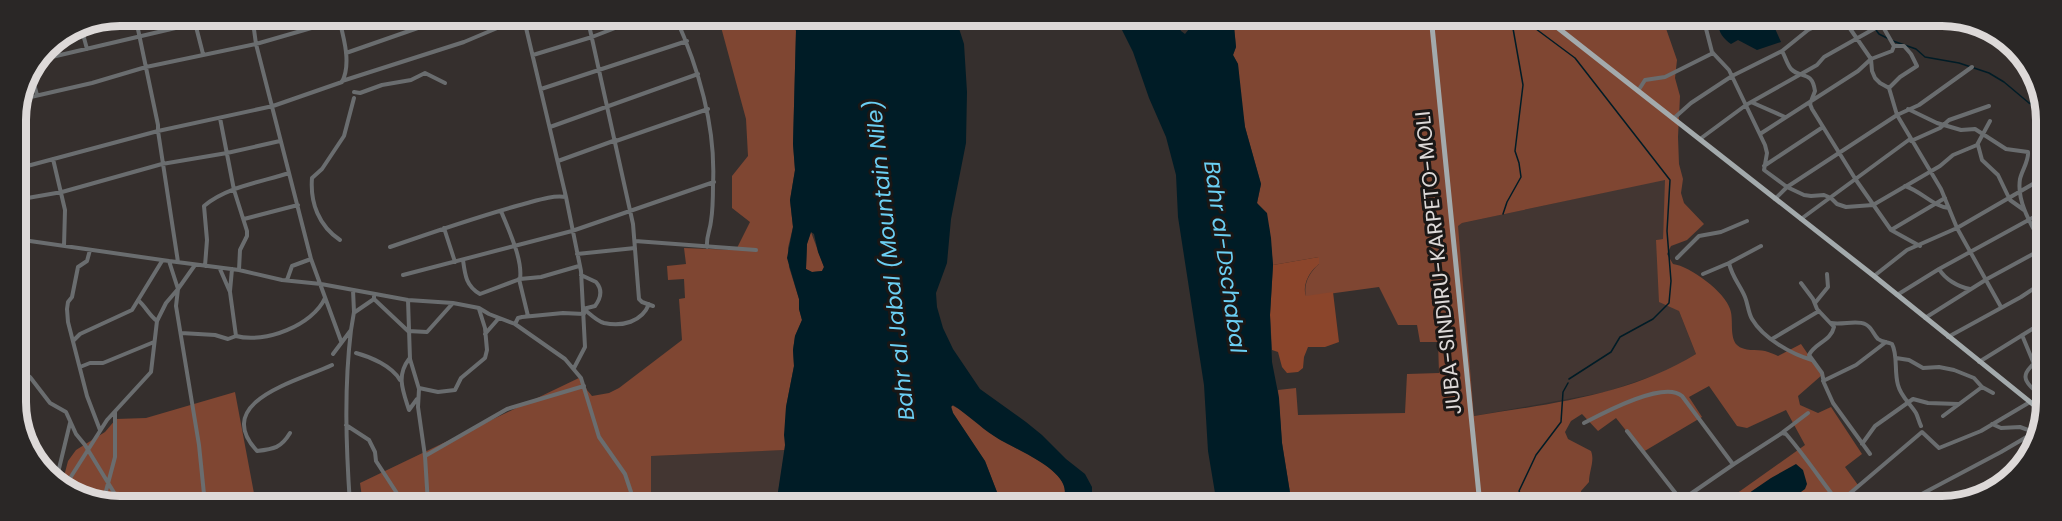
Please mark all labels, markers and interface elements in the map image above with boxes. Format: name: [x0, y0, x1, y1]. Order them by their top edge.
water label: Bahr al Jabal (Mountain Nile): [858, 98, 922, 422]
street label: JUBA-SINDIRU-KARPETO-MOLI: [1408, 110, 1468, 416]
water label: Bahr al-Dschabal: [1196, 159, 1254, 356]

